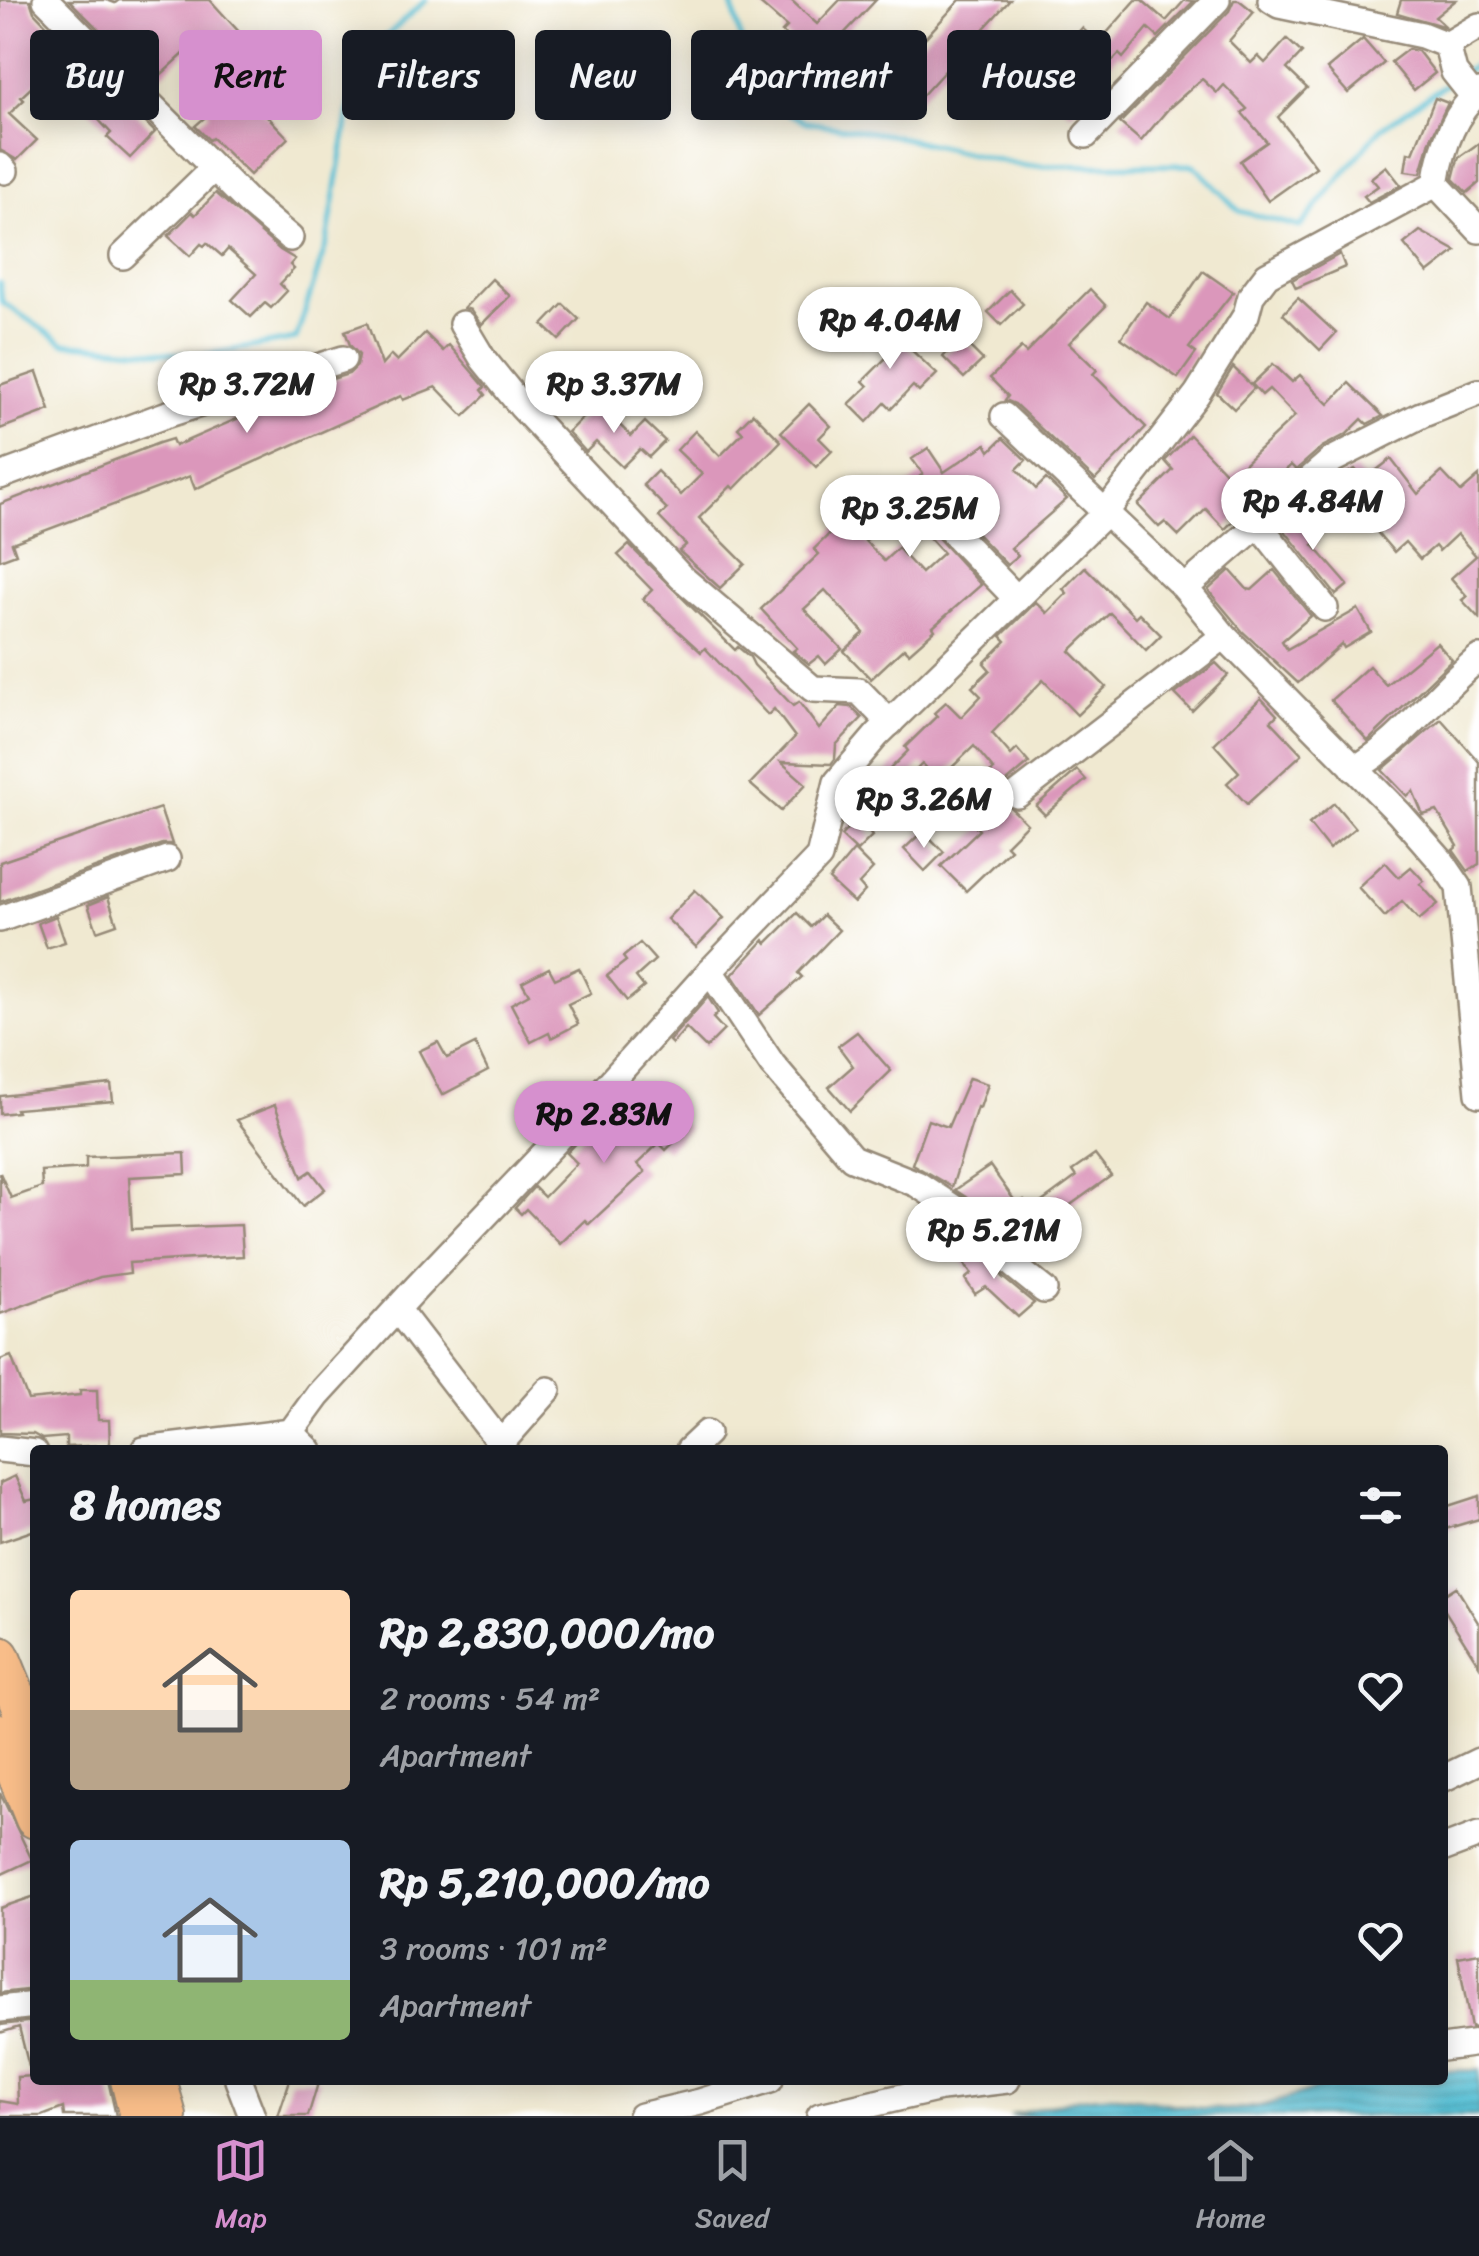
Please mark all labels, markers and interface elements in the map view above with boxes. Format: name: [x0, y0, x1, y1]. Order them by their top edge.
chip: Buy: [30, 30, 159, 120]
chip: Rent: [179, 30, 322, 120]
chip: Filters: [342, 30, 515, 120]
chip: New: [535, 30, 671, 120]
chip: Apartment: [691, 30, 927, 120]
chip: House: [947, 30, 1111, 120]
pin: Rp 4.04M: [787, 287, 993, 372]
text: Rp 4.04M: [820, 291, 960, 348]
pin: Rp 3.72M: [144, 351, 350, 436]
pin: Rp 3.37M: [511, 351, 717, 436]
text: Rp 3.72M: [180, 355, 314, 412]
text: Rp 3.37M: [547, 355, 681, 412]
pin: Rp 4.84M: [1210, 468, 1416, 553]
text: Rp 4.84M: [1243, 472, 1383, 529]
pin: Rp 3.25M: [807, 475, 1013, 560]
text: Rp 3.25M: [842, 479, 978, 536]
pin: Rp 3.26M: [821, 766, 1027, 851]
text: Rp 3.26M: [857, 770, 991, 827]
pin: Rp 2.83M: [501, 1081, 707, 1166]
text: Rp 2.83M: [536, 1085, 672, 1142]
pin: Rp 5.21M: [891, 1197, 1097, 1282]
text: Rp 5.21M: [928, 1201, 1060, 1258]
text: 8 homes: [70, 1468, 221, 1542]
icon: filters: [1353, 1478, 1408, 1533]
text: Rp 2,830,000/mo: [380, 1596, 714, 1670]
icon: home: [150, 1630, 270, 1750]
icon: heart: [1353, 1663, 1408, 1718]
text: 2 rooms · 54 m²: [380, 1670, 600, 1727]
text: Apartment: [380, 1727, 531, 1784]
text: Rp 5,210,000/mo: [380, 1846, 710, 1920]
icon: home: [150, 1880, 270, 2000]
icon: heart: [1353, 1913, 1408, 1968]
text: 3 rooms · 101 m²: [380, 1920, 608, 1977]
text: Apartment: [380, 1977, 531, 2034]
tab: Map: [213, 2133, 268, 2242]
tab: Saved: [695, 2133, 769, 2242]
tab: Home: [1196, 2133, 1266, 2242]

